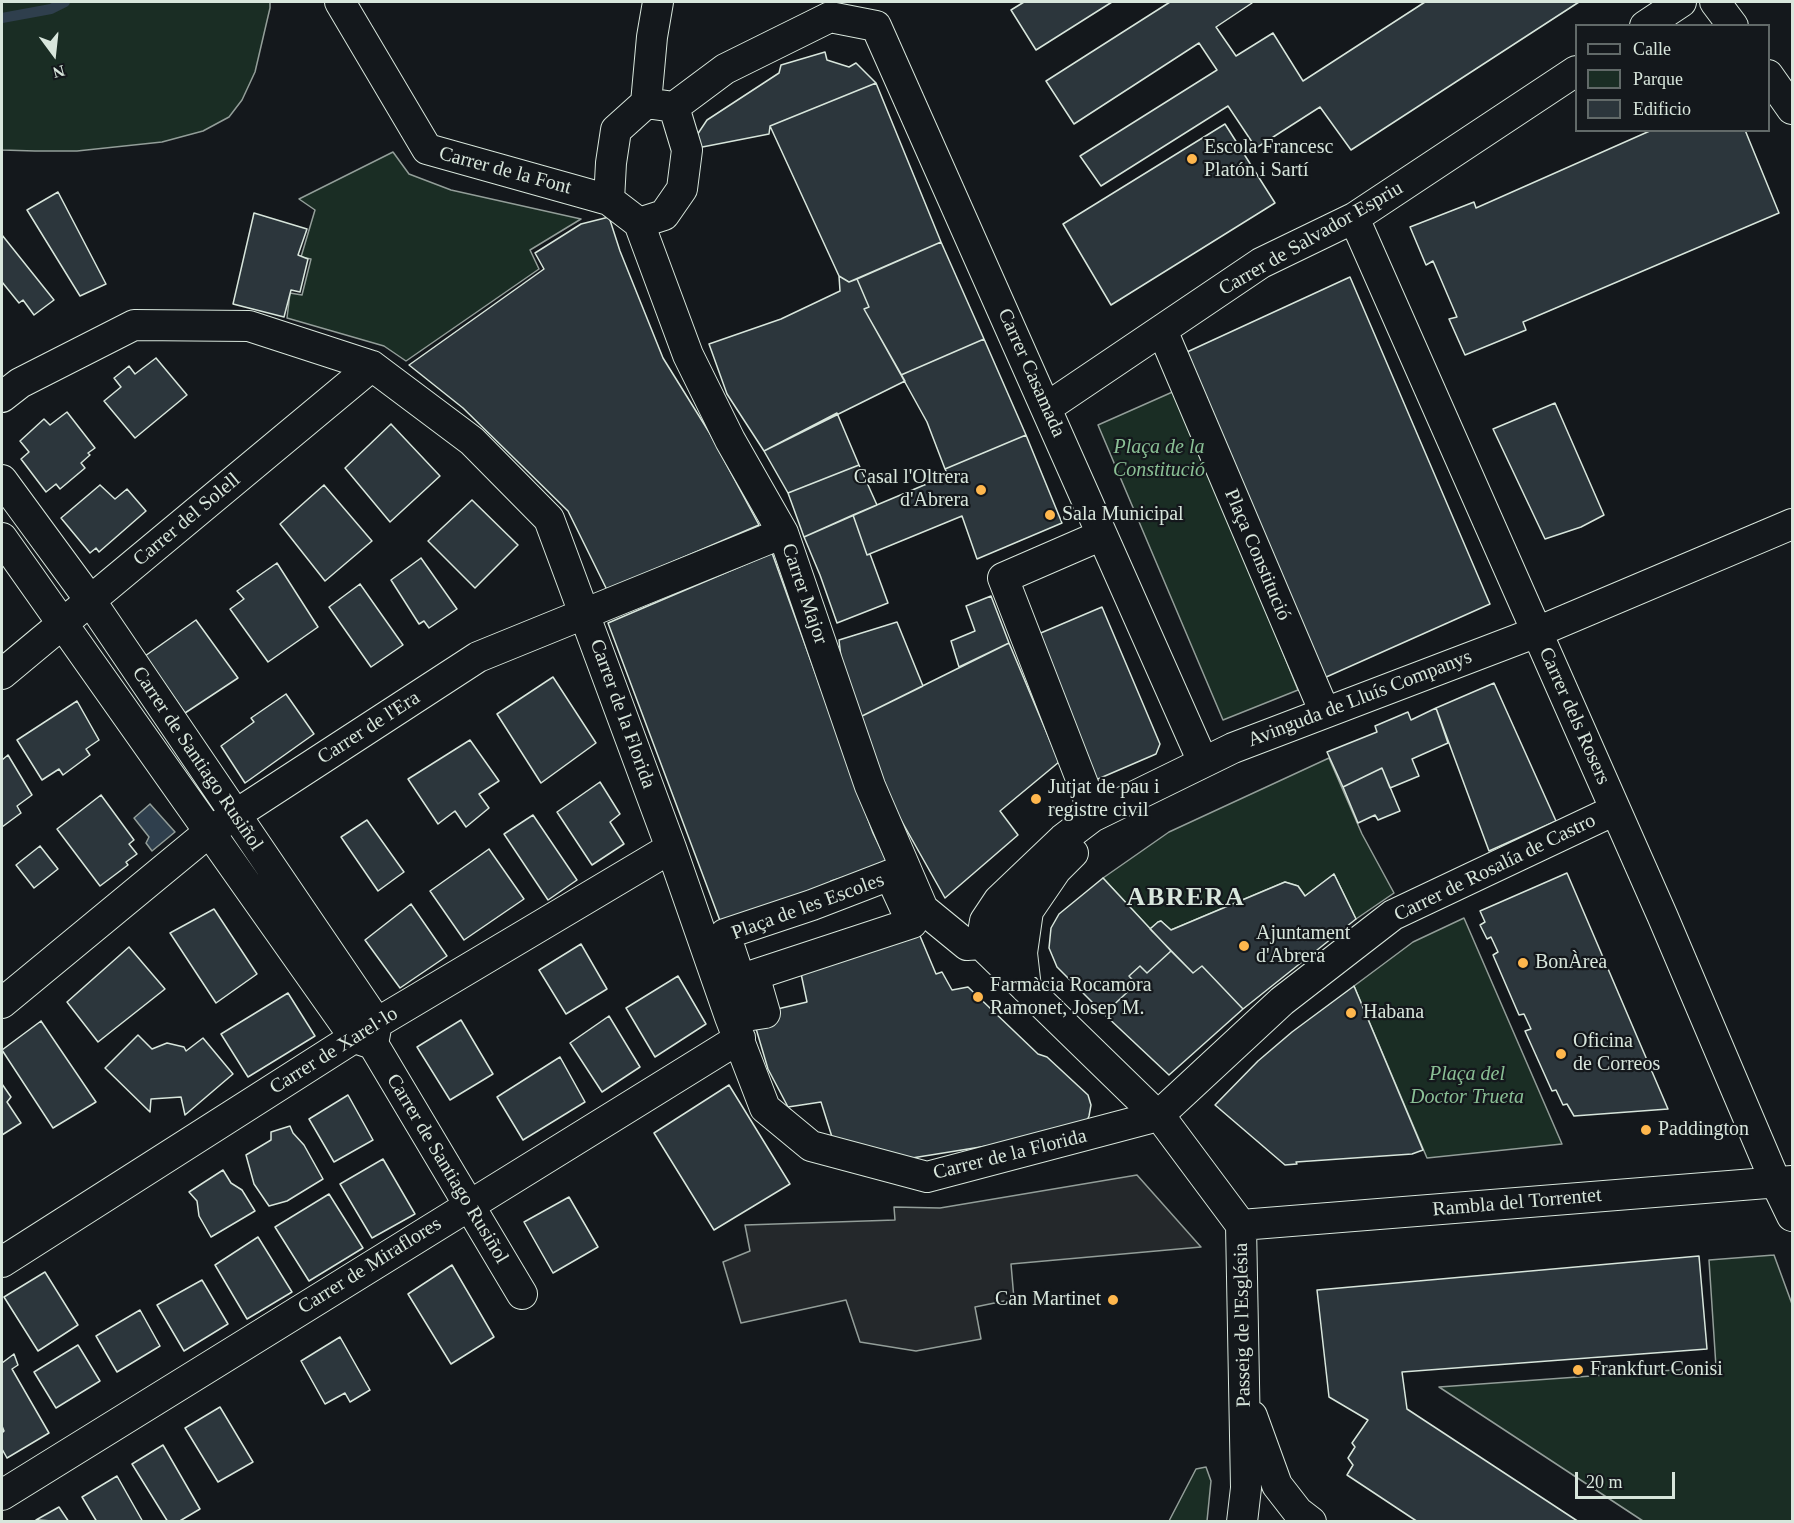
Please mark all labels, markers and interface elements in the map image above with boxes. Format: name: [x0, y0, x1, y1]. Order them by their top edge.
north arrow: [24, 24, 84, 84]
legend: [1575, 24, 1770, 132]
text: Calle: [1633, 39, 1671, 59]
text: N: [51, 62, 67, 82]
text: Parque: [1633, 69, 1683, 89]
text: Edificio: [1633, 99, 1691, 119]
place label: Escola Francesc Platón i Sartí: [1204, 136, 1333, 183]
street label: Carrer de la Font: [436, 142, 574, 200]
marker: Escola Francesc Platón i Sartí: [1185, 152, 1199, 166]
street label: Carrer de Salvador Espriu: [1215, 177, 1407, 301]
street label: Carrer Casamada: [992, 305, 1070, 441]
park label: Plaça de la Constitució: [1113, 436, 1205, 483]
place label: Casal l'Oltrera d'Abrera: [854, 466, 969, 513]
street label: Carrer del Solell: [129, 468, 245, 572]
marker: Casal l'Oltrera d'Abrera: [974, 483, 988, 497]
street label: Plaça Constitució: [1218, 486, 1296, 624]
place label: Sala Municipal: [1062, 503, 1184, 527]
marker: Sala Municipal: [1043, 508, 1057, 522]
street label: Carrer Major: [776, 540, 832, 648]
street label: Carrer de la Florida: [584, 636, 660, 792]
street label: Carrer dels Rosers: [1533, 644, 1615, 788]
street label: Avinguda de Lluís Companys: [1245, 645, 1475, 753]
street label: Carrer de Santiago Rusiñol: [126, 662, 268, 856]
street label: Carrer de l'Era: [313, 686, 425, 770]
place label: Jutjat de pau i registre civil: [1048, 776, 1160, 823]
marker: Jutjat de pau i registre civil: [1029, 792, 1043, 806]
street label: Carrer de Rosalía de Castro: [1390, 809, 1600, 927]
street label: Plaça de les Escoles: [728, 868, 888, 946]
district label: ABRERA: [1127, 882, 1245, 914]
place label: Ajuntament d'Abrera: [1256, 922, 1350, 969]
marker: Ajuntament d'Abrera: [1237, 939, 1251, 953]
place label: BonÀrea: [1535, 951, 1607, 975]
marker: BonÀrea: [1516, 956, 1530, 970]
place label: Farmàcia Rocamora Ramonet, Josep M.: [990, 974, 1152, 1021]
marker: Farmàcia Rocamora Ramonet, Josep M.: [971, 990, 985, 1004]
place label: Habana: [1363, 1001, 1424, 1025]
street label: Carrer de Xarel·lo: [265, 1002, 403, 1100]
marker: Habana: [1344, 1006, 1358, 1020]
place label: Oficina de Correos: [1573, 1030, 1660, 1077]
marker: Oficina de Correos: [1554, 1047, 1568, 1061]
park label: Plaça del Doctor Trueta: [1410, 1063, 1524, 1110]
street label: Carrer de Santiago Rusiñol: [381, 1070, 513, 1268]
place label: Paddington: [1658, 1118, 1749, 1142]
marker: Paddington: [1639, 1123, 1653, 1137]
street label: Carrer de la Florida: [931, 1124, 1089, 1186]
street label: Rambla del Torrentet: [1431, 1184, 1603, 1222]
street label: Carrer de Miraflores: [294, 1212, 446, 1320]
street label: Passeig de l'Església: [1230, 1242, 1256, 1408]
place label: Can Martinet: [995, 1288, 1101, 1312]
marker: Can Martinet: [1106, 1293, 1120, 1307]
place label: Frankfurt Conisi: [1590, 1358, 1723, 1382]
marker: Frankfurt Conisi: [1571, 1363, 1585, 1377]
scale bar: [1578, 1460, 1678, 1498]
text: 20 m: [1586, 1472, 1623, 1492]

